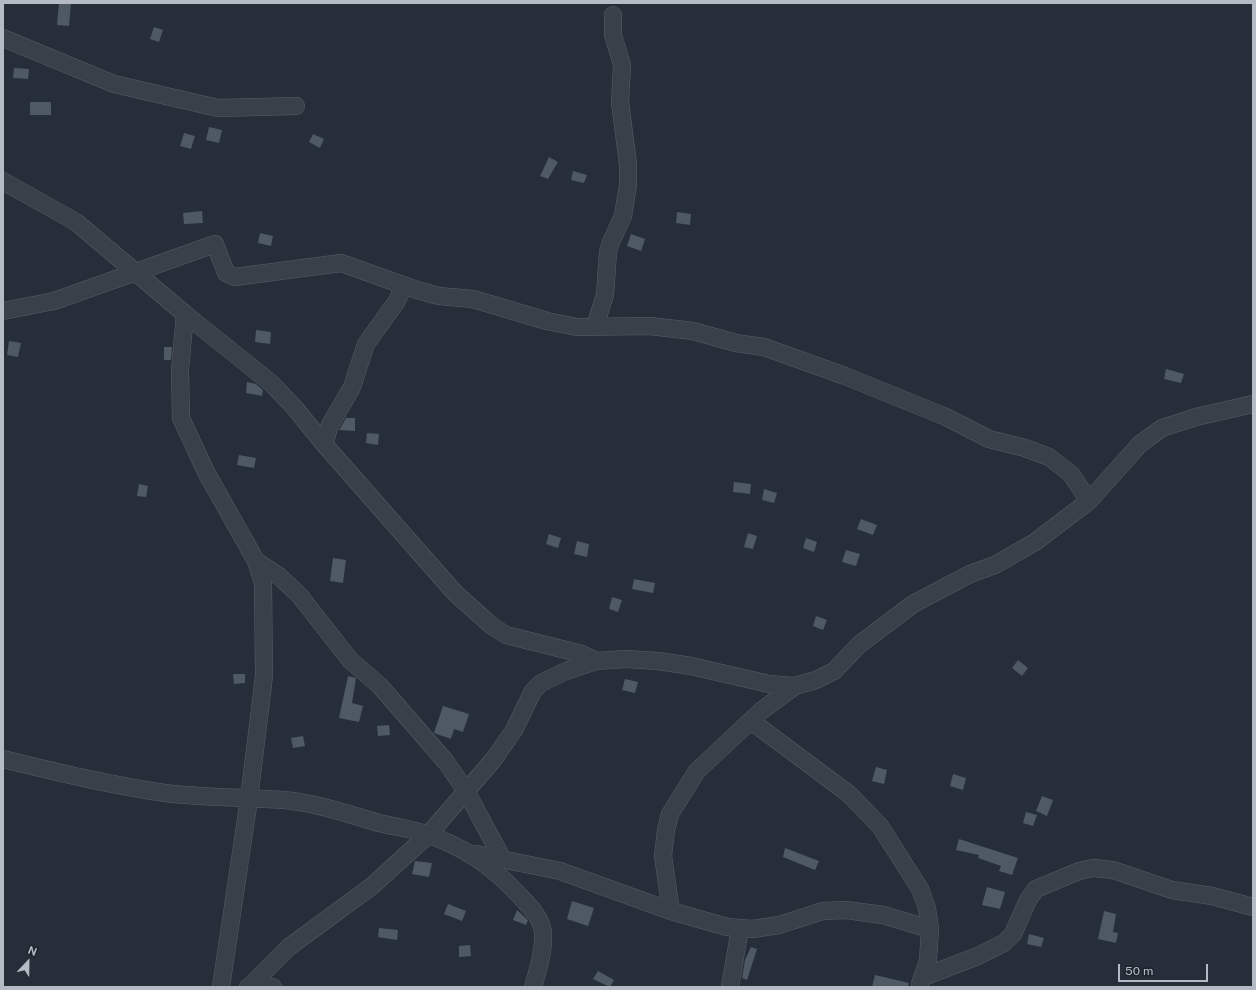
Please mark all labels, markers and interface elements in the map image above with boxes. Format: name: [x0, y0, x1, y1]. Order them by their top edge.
north arrow: [8, 942, 48, 982]
text: N: [26, 944, 39, 958]
scale bar: [1120, 956, 1210, 982]
text: 50 m: [1125, 964, 1153, 978]

